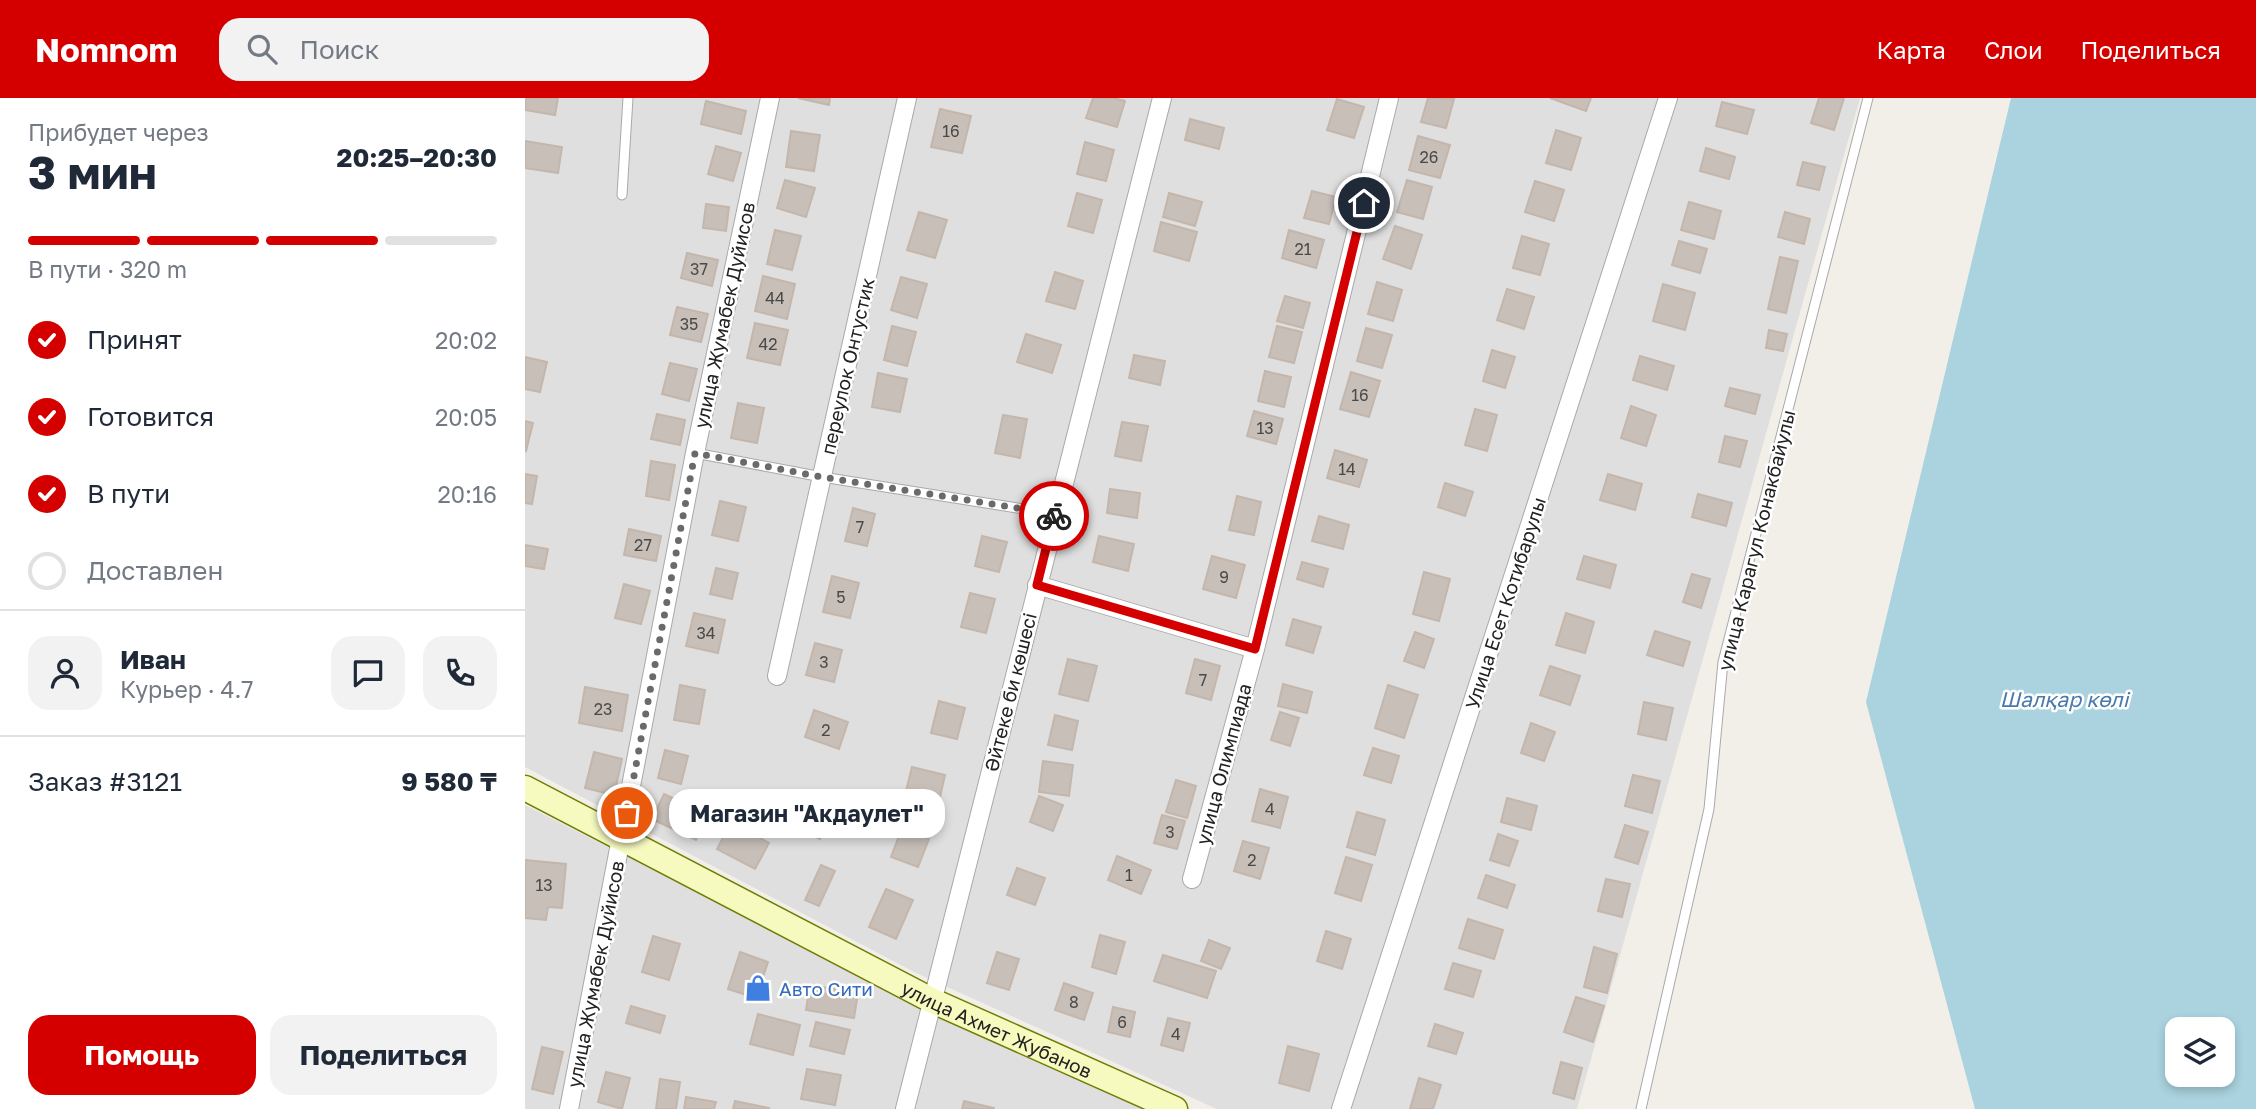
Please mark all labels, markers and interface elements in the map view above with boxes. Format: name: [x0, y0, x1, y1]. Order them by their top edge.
search box: [219, 18, 709, 81]
text: Nomnom: [35, 30, 177, 69]
icon: search: [243, 30, 281, 68]
text: Поиск: [299, 34, 380, 65]
text: Карта: [1876, 35, 1946, 64]
text: Слои: [1984, 35, 2043, 64]
text: Поделиться: [2081, 35, 2221, 64]
text: Прибудет через: [28, 118, 209, 146]
house number: 16: [942, 121, 960, 141]
text: 20:25–20:30: [337, 142, 497, 173]
text: 3 мин: [28, 144, 157, 199]
house number: 26: [1420, 147, 1438, 167]
pin: [1334, 173, 1394, 233]
icon: home: [1345, 184, 1383, 222]
street label: улица Жумабек Дуйисов: [689, 200, 759, 430]
house number: 21: [1294, 239, 1312, 259]
text: В пути · 320 m: [28, 255, 187, 283]
house number: 37: [690, 259, 708, 279]
street label: переулок Онтустик: [815, 275, 879, 457]
house number: 44: [765, 288, 785, 308]
house number: 35: [680, 314, 698, 334]
icon: check: [28, 321, 66, 359]
text: Принят: [87, 324, 182, 355]
text: 20:02: [435, 326, 497, 354]
house number: 42: [758, 334, 778, 354]
house number: 16: [1351, 385, 1369, 405]
icon: check: [28, 398, 66, 436]
text: Готовится: [87, 401, 214, 432]
text: 20:05: [435, 403, 497, 431]
street label: улица Карагул Конакбайулы: [1712, 407, 1800, 673]
house number: 13: [1256, 418, 1274, 438]
house number: 14: [1338, 459, 1356, 479]
icon: check: [28, 475, 66, 513]
text: В пути: [87, 478, 170, 509]
text: 20:16: [437, 480, 497, 508]
courier: [1019, 481, 1089, 551]
street label: Улица Есет Котибарулы: [1460, 494, 1550, 712]
icon: bike: [1035, 497, 1073, 535]
house number: 7: [856, 517, 864, 537]
house number: 27: [634, 535, 652, 555]
text: Доставлен: [87, 555, 223, 586]
house number: 9: [1219, 567, 1229, 587]
house number: 5: [836, 587, 846, 607]
street label: Әйтеке би көшесі: [979, 610, 1041, 774]
house number: 34: [696, 623, 716, 643]
button: person: [28, 636, 102, 710]
button: chat: [331, 636, 405, 710]
button: phone: [423, 636, 497, 710]
text: Иван: [120, 644, 186, 675]
house number: 3: [819, 652, 829, 672]
house number: 7: [1199, 670, 1207, 690]
text: Курьер · 4.7: [120, 675, 254, 703]
street label: улица Олимпиада: [1190, 681, 1256, 847]
water label: Шалқар көлі: [2000, 686, 2131, 712]
house number: 23: [594, 699, 612, 719]
house number: 2: [821, 720, 831, 740]
text: Заказ #3121: [28, 766, 182, 797]
text: 9 580 ₸: [401, 766, 497, 797]
pin: [597, 783, 657, 843]
callout: Магазин "Акдаулет": [669, 788, 945, 838]
icon: bag: [608, 794, 646, 832]
text: Магазин "Акдаулет": [690, 799, 924, 827]
house number: 4: [1265, 799, 1275, 819]
house number: 3: [1165, 822, 1175, 842]
house number: 2: [1247, 850, 1257, 870]
street label: улица Жумабек Дуйисов: [562, 859, 628, 1089]
house number: 1: [1125, 865, 1133, 885]
house number: 13: [535, 875, 553, 895]
shop icon: Авто Сити: [743, 973, 773, 1003]
street label: улица Ахмет Жубанов: [898, 975, 1096, 1082]
place label: Авто Сити: [779, 977, 873, 1000]
house number: 8: [1069, 992, 1079, 1012]
house number: 6: [1117, 1012, 1127, 1032]
button: Помощь: [28, 1015, 256, 1095]
button: Поделиться: [270, 1015, 497, 1095]
map controls: [2165, 1017, 2235, 1087]
button: layers: [2165, 1017, 2235, 1087]
house number: 4: [1171, 1024, 1181, 1044]

